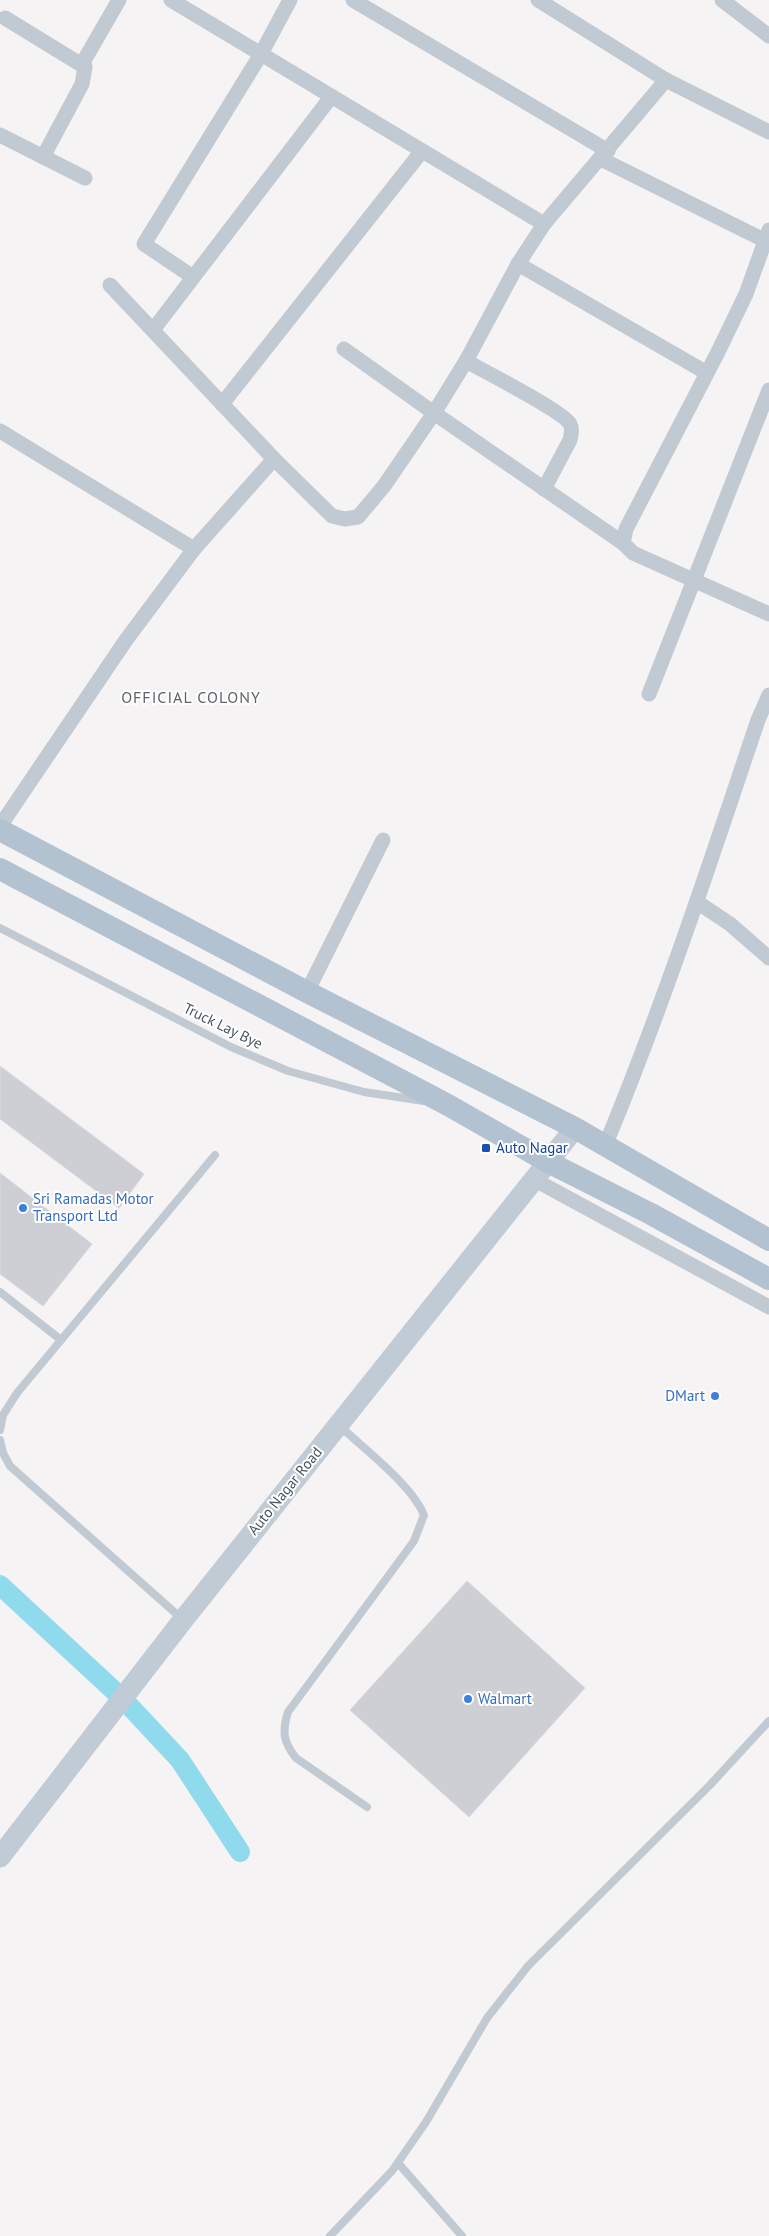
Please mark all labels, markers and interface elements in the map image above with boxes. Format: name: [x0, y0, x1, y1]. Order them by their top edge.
district label: OFFICIAL COLONY: [121, 687, 261, 707]
street label: Truck Lay Bye: [180, 998, 266, 1053]
place label: Auto Nagar: [496, 1138, 568, 1157]
marker: Auto Nagar: [480, 1142, 492, 1154]
place label: Sri Ramadas Motor Transport Ltd: [33, 1189, 154, 1225]
marker: Sri Ramadas Motor Transport Ltd: [17, 1202, 29, 1214]
place label: DMart: [665, 1386, 705, 1405]
marker: DMart: [709, 1390, 721, 1402]
street label: Auto Nagar Road: [243, 1443, 326, 1539]
place label: Walmart: [478, 1689, 532, 1708]
marker: Walmart: [462, 1693, 474, 1705]

